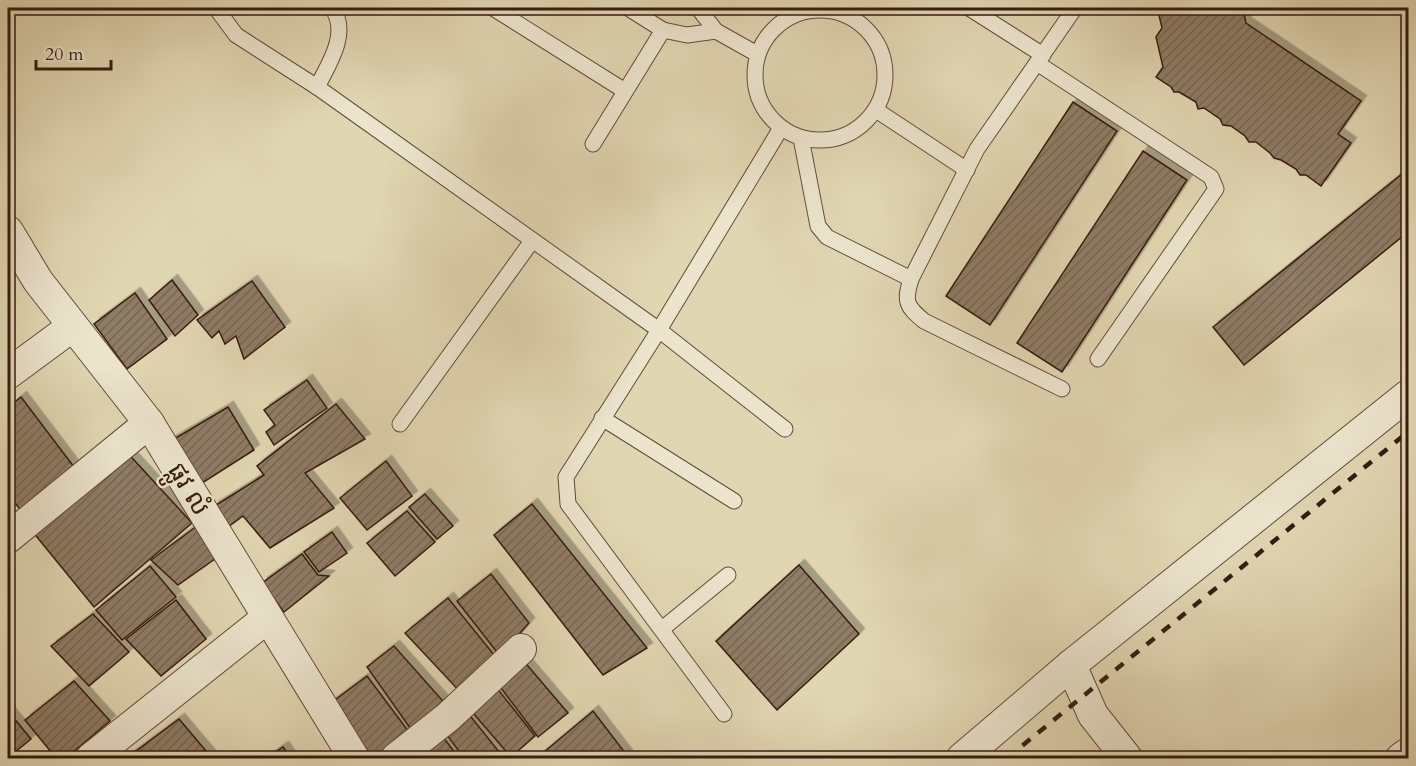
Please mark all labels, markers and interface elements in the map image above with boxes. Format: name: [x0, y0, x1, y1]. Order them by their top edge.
scale bar: [36, 33, 111, 71]
text: 20 m: [45, 42, 84, 67]
street label: ផ្លូវ លំ: [155, 456, 218, 525]

